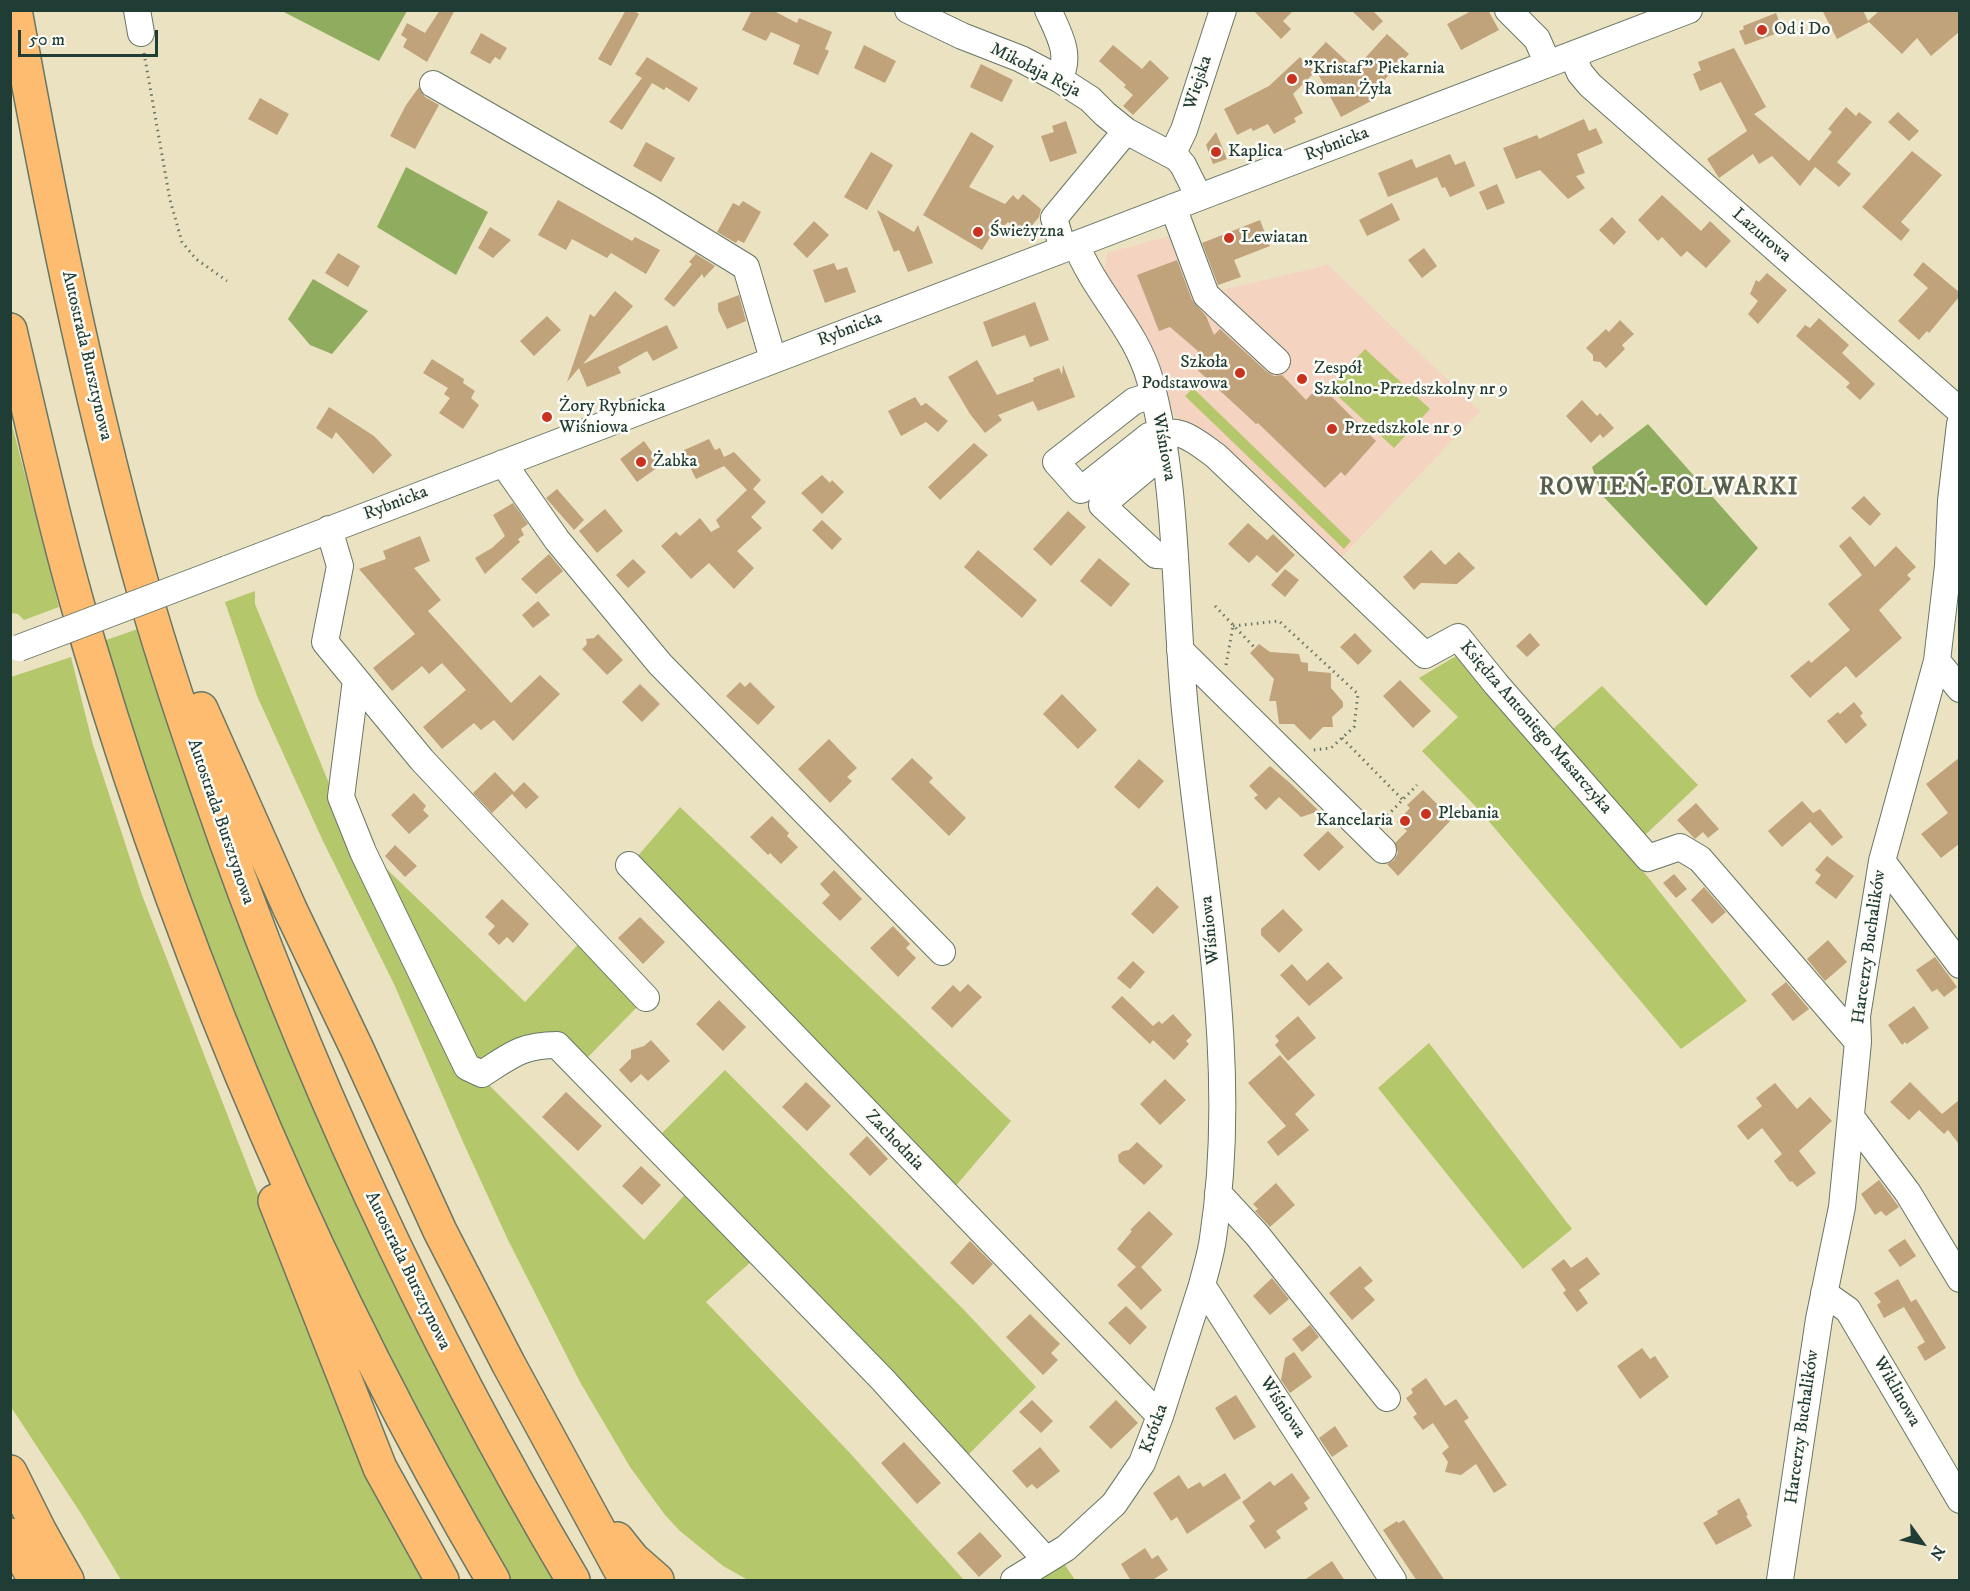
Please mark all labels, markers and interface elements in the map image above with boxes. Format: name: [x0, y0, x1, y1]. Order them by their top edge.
scale bar: [21, 18, 160, 56]
place label: Od i Do: [1774, 19, 1830, 41]
marker: Od i Do: [1755, 23, 1769, 37]
text: 50 m: [29, 29, 65, 51]
street label: Mikołaja Reja: [986, 39, 1084, 103]
street label: Wiejska: [1180, 53, 1218, 113]
place label: "Kristaf" Piekarnia Roman Żyła: [1304, 58, 1445, 100]
marker: "Kristaf" Piekarnia Roman Żyła: [1285, 72, 1299, 86]
street label: Rybnicka: [1302, 123, 1372, 167]
place label: Kaplica: [1228, 141, 1283, 163]
marker: Kaplica: [1209, 145, 1223, 159]
street label: Lazurowa: [1727, 204, 1795, 268]
place label: Świeżyzna: [990, 221, 1064, 243]
marker: Świeżyzna: [971, 225, 985, 239]
place label: Lewiatan: [1241, 227, 1308, 249]
marker: Lewiatan: [1222, 231, 1236, 245]
street label: Autostrada Bursztynowa: [56, 269, 116, 443]
street label: Rybnicka: [815, 308, 885, 352]
place label: Szkoła Podstawowa: [1141, 352, 1228, 394]
place label: Zespół Szkolno-Przedszkolny nr 9: [1314, 358, 1508, 400]
marker: Szkoła Podstawowa: [1233, 366, 1247, 380]
marker: Zespół Szkolno-Przedszkolny nr 9: [1295, 372, 1309, 386]
place label: Żory Rybnicka Wiśniowa: [559, 396, 665, 438]
marker: Żory Rybnicka Wiśniowa: [540, 410, 554, 424]
street label: Wiśniowa: [1146, 411, 1180, 483]
place label: Przedszkole nr 9: [1344, 418, 1462, 440]
marker: Przedszkole nr 9: [1325, 422, 1339, 436]
place label: Żabka: [653, 451, 697, 473]
marker: Żabka: [634, 455, 648, 469]
district label: ROWIEŃ-FOLWARKI: [1539, 475, 1799, 503]
street label: Rybnicka: [361, 482, 431, 526]
street label: Księdza Antoniego Masarczyka: [1454, 637, 1616, 819]
street label: Autostrada Bursztynowa: [182, 737, 258, 907]
place label: Plebania: [1438, 803, 1499, 825]
marker: Plebania: [1419, 807, 1433, 821]
place label: Kancelaria: [1316, 810, 1393, 832]
marker: Kancelaria: [1398, 814, 1412, 828]
street label: Harcerzy Buchalików: [1848, 869, 1892, 1025]
street label: Wiśniowa: [1197, 895, 1225, 965]
street label: Zachodnia: [860, 1106, 928, 1176]
street label: Autostrada Bursztynowa: [359, 1188, 455, 1354]
street label: Harcerzy Buchalików: [1781, 1349, 1825, 1505]
street label: Wiklinowa: [1867, 1353, 1925, 1431]
street label: Wiśniowa: [1254, 1373, 1310, 1443]
street label: Krótka: [1136, 1402, 1174, 1456]
north arrow: [1892, 1513, 1952, 1573]
text: N: [1925, 1542, 1949, 1564]

